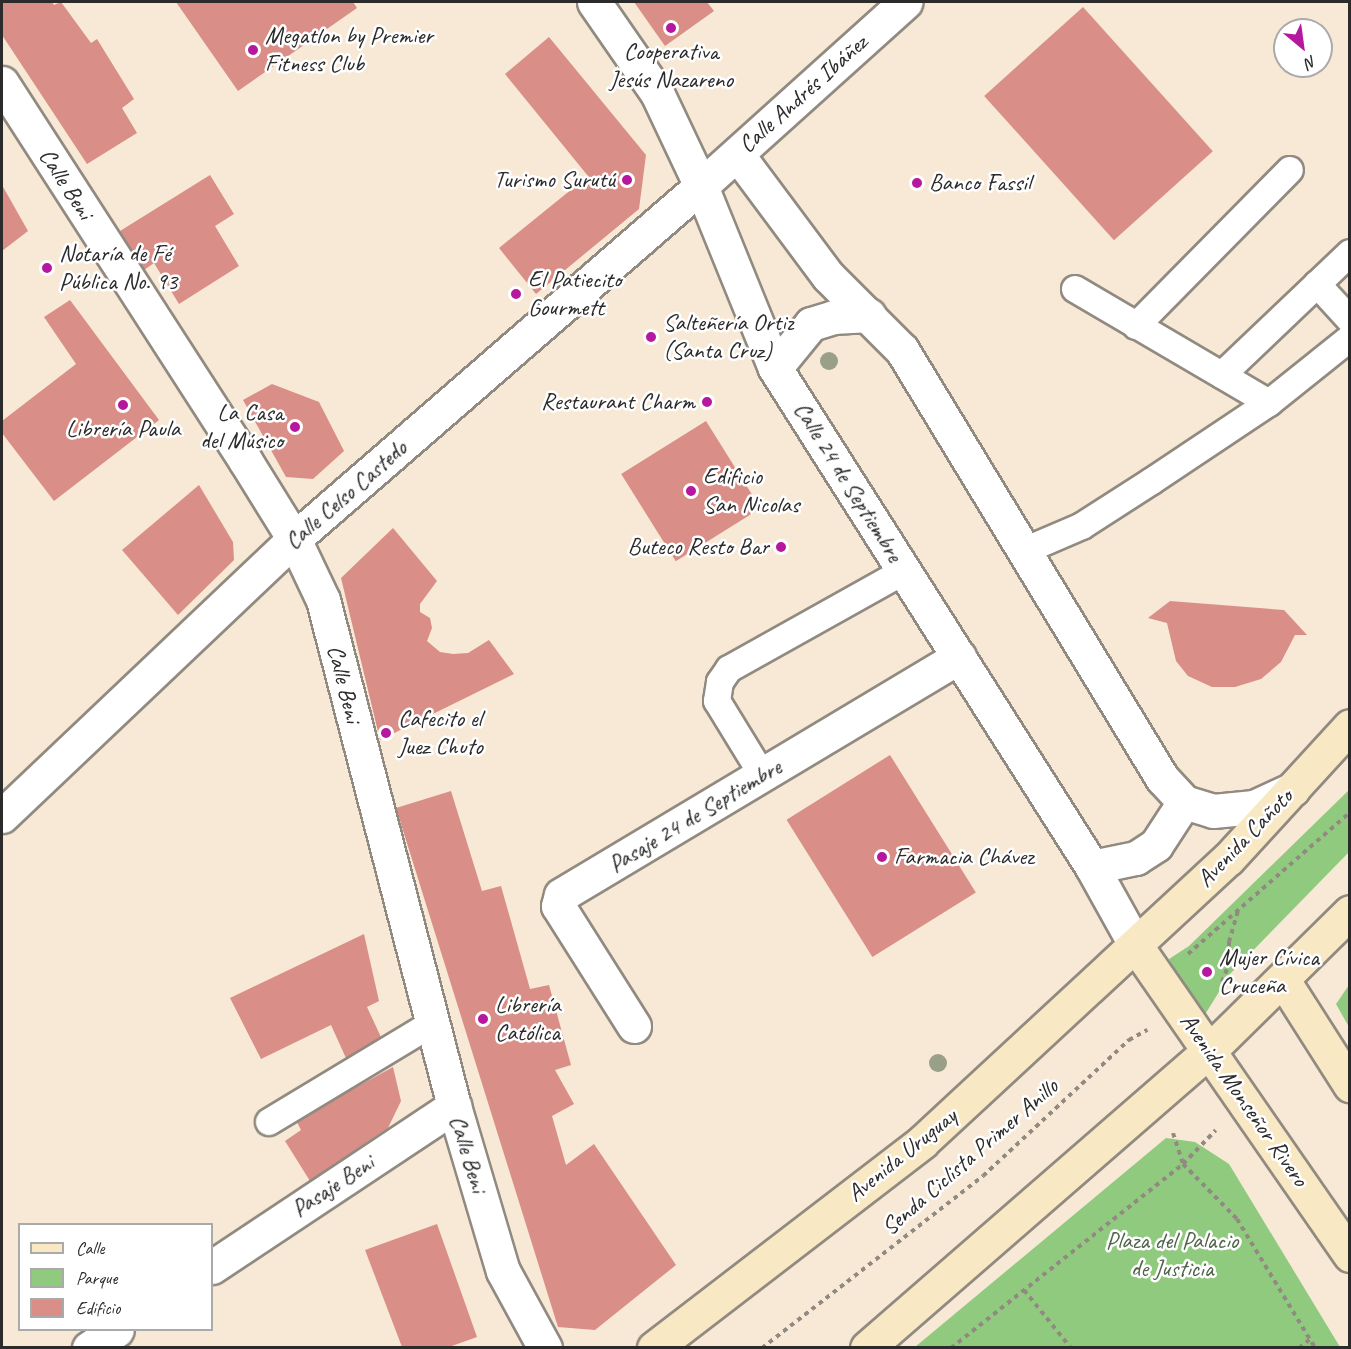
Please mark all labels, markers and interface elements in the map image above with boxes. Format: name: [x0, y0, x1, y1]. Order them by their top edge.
north arrow: [1273, 18, 1333, 78]
marker: Cooperativa Jesús Nazareno: [664, 21, 678, 35]
place label: Megatlon by Premier Fitness Club: [265, 22, 433, 78]
street label: Calle Andrés Ibáñez: [733, 29, 873, 159]
place label: Cooperativa Jesús Nazareno: [609, 38, 733, 94]
marker: Megatlon by Premier Fitness Club: [246, 43, 260, 57]
text: N: [1302, 51, 1320, 73]
street label: Calle Beni: [32, 143, 100, 225]
place label: Turismo Surutú: [494, 166, 615, 194]
place label: Banco Fassil: [929, 169, 1031, 197]
marker: Turismo Surutú: [620, 173, 634, 187]
marker: Banco Fassil: [910, 176, 924, 190]
place label: Notaría de Fé Pública No. 93: [59, 240, 177, 296]
marker: Notaría de Fé Pública No. 93: [40, 261, 54, 275]
place label: El Patiecito Gourmett: [528, 266, 621, 322]
marker: El Patiecito Gourmett: [509, 287, 523, 301]
place label: Salteñería Ortiz (Santa Cruz): [663, 309, 793, 365]
marker: Salteñería Ortiz (Santa Cruz): [644, 330, 658, 344]
place label: Restaurant Charm: [541, 388, 695, 416]
marker: Restaurant Charm: [700, 395, 714, 409]
street label: Calle 24 de Septiembre: [787, 397, 909, 567]
marker: Librería Paula: [116, 398, 130, 412]
place label: La Casa del Músico: [200, 399, 283, 455]
place label: Librería Paula: [66, 415, 180, 443]
marker: La Casa del Músico: [288, 420, 302, 434]
street label: Calle Celso Castedo: [279, 434, 413, 556]
place label: Edificio San Nicolas: [703, 463, 800, 519]
marker: Edificio San Nicolas: [684, 484, 698, 498]
place label: Buteco Resto Bar: [627, 533, 769, 561]
marker: Buteco Resto Bar: [774, 540, 788, 554]
street label: Calle Beni: [320, 642, 368, 726]
place label: Cafecito el Juez Chuto: [398, 705, 483, 761]
marker: Cafecito el Juez Chuto: [379, 726, 393, 740]
street label: Pasaje 24 de Septiembre: [604, 753, 786, 879]
street label: Avenida Cañoto: [1191, 783, 1299, 893]
place label: Farmacia Chávez: [894, 843, 1034, 871]
marker: Farmacia Chávez: [875, 850, 889, 864]
place label: Mujer Cívica Cruceña: [1219, 944, 1319, 1000]
marker: Mujer Cívica Cruceña: [1200, 965, 1214, 979]
place label: Librería Católica: [495, 991, 560, 1047]
street label: Avenida Monseñor Rivero: [1173, 1008, 1315, 1192]
marker: Librería Católica: [476, 1012, 490, 1026]
street label: Senda Ciclista Primer Anillo: [876, 1073, 1064, 1241]
street label: Avenida Uruguay: [841, 1102, 963, 1208]
street label: Calle Beni: [443, 1112, 493, 1196]
street label: Pasaje Beni: [286, 1149, 380, 1223]
legend: [18, 1223, 213, 1331]
park label: Plaza del Palacio de Justicia: [1106, 1227, 1238, 1283]
text: Calle: [76, 1237, 104, 1259]
text: Parque: [76, 1267, 117, 1289]
text: Edificio: [76, 1297, 120, 1319]

